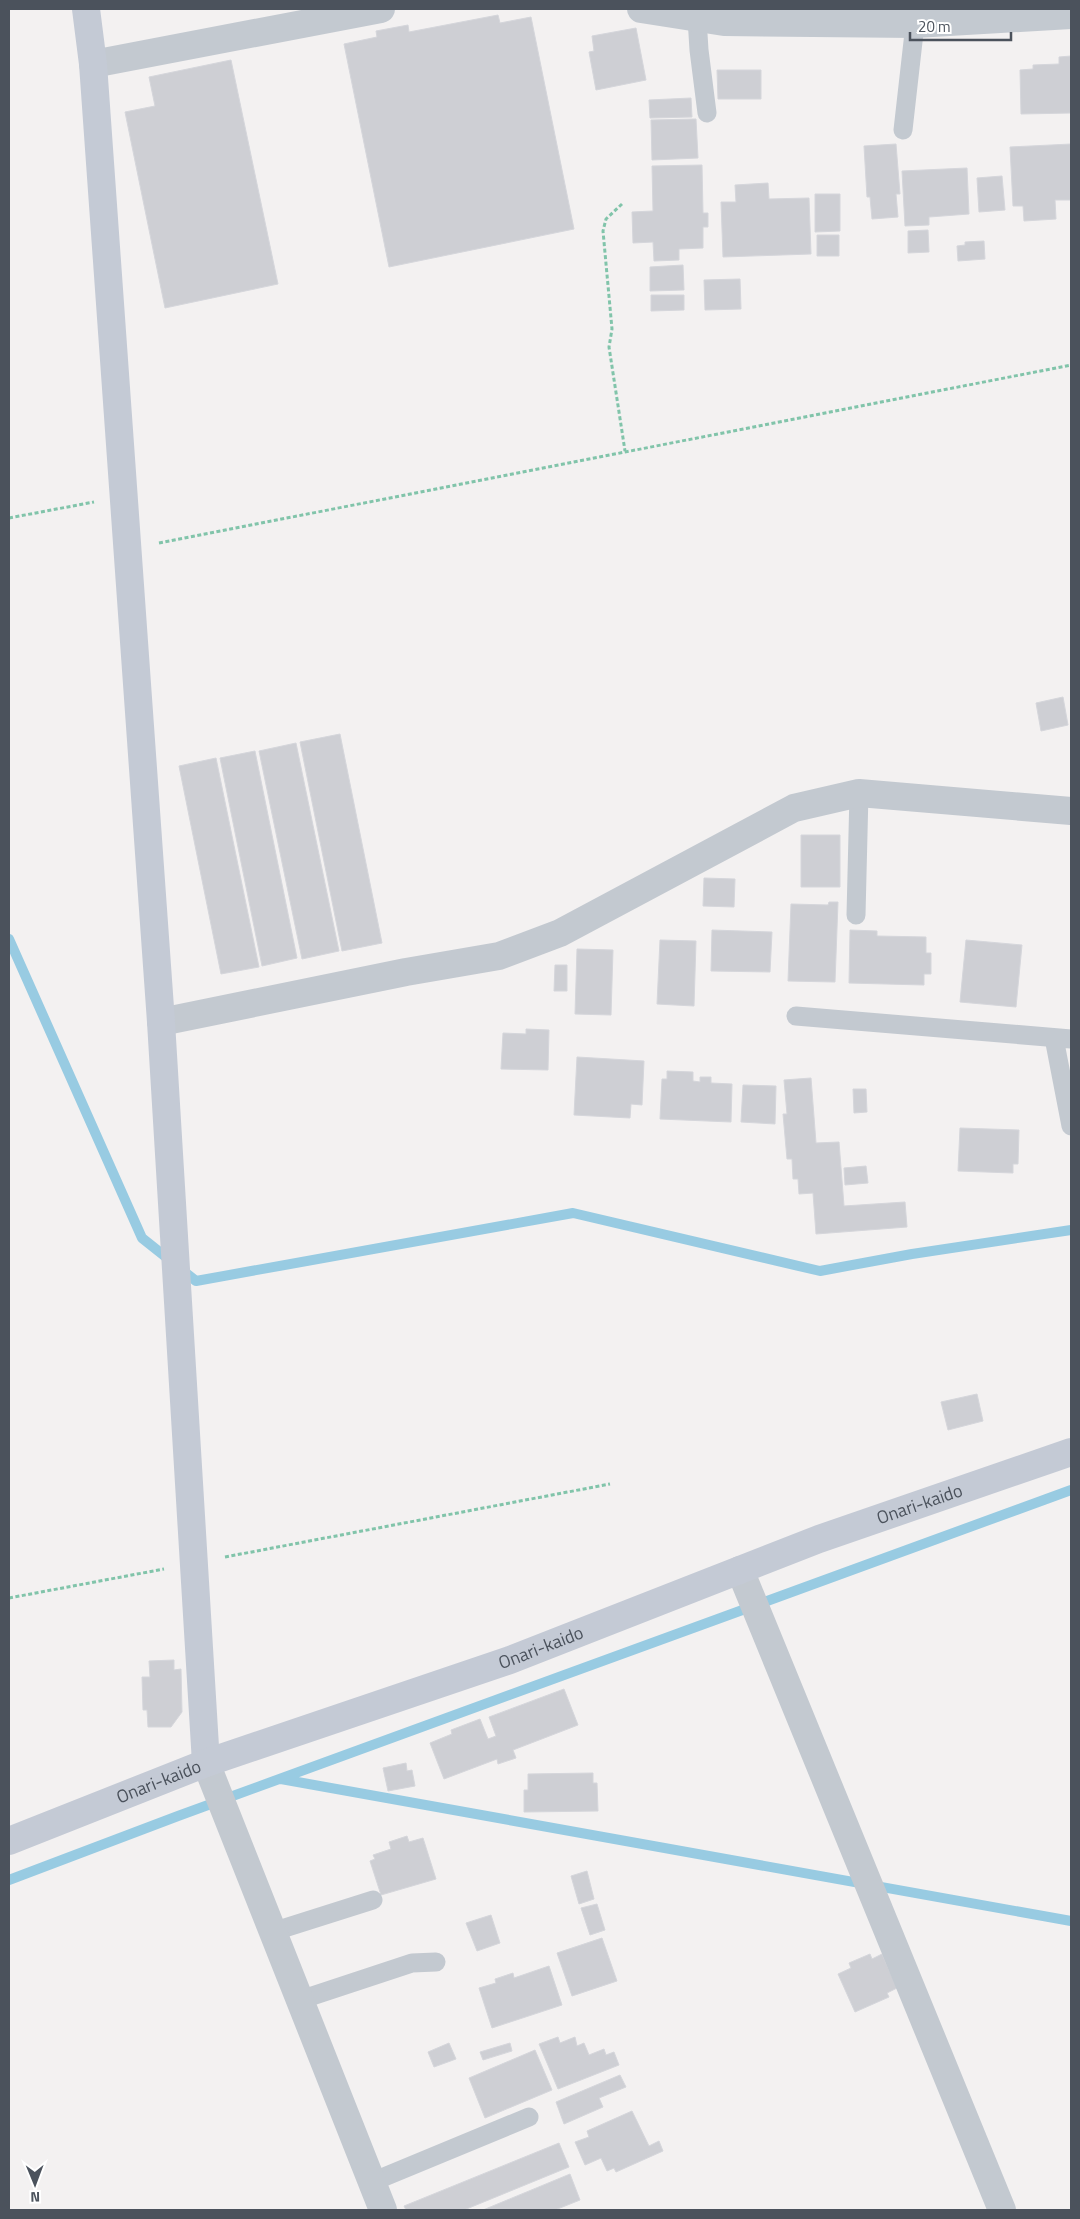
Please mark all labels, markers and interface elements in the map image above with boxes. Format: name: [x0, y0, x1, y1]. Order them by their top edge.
scale bar: [910, 10, 1011, 42]
text: 20 m: [918, 15, 951, 38]
street label: Onari-kaido: [873, 1477, 966, 1531]
street label: Onari-kaido: [495, 1619, 587, 1676]
street label: Onari-kaido: [112, 1752, 205, 1810]
north arrow: [10, 2159, 60, 2209]
text: N: [30, 2187, 40, 2208]

